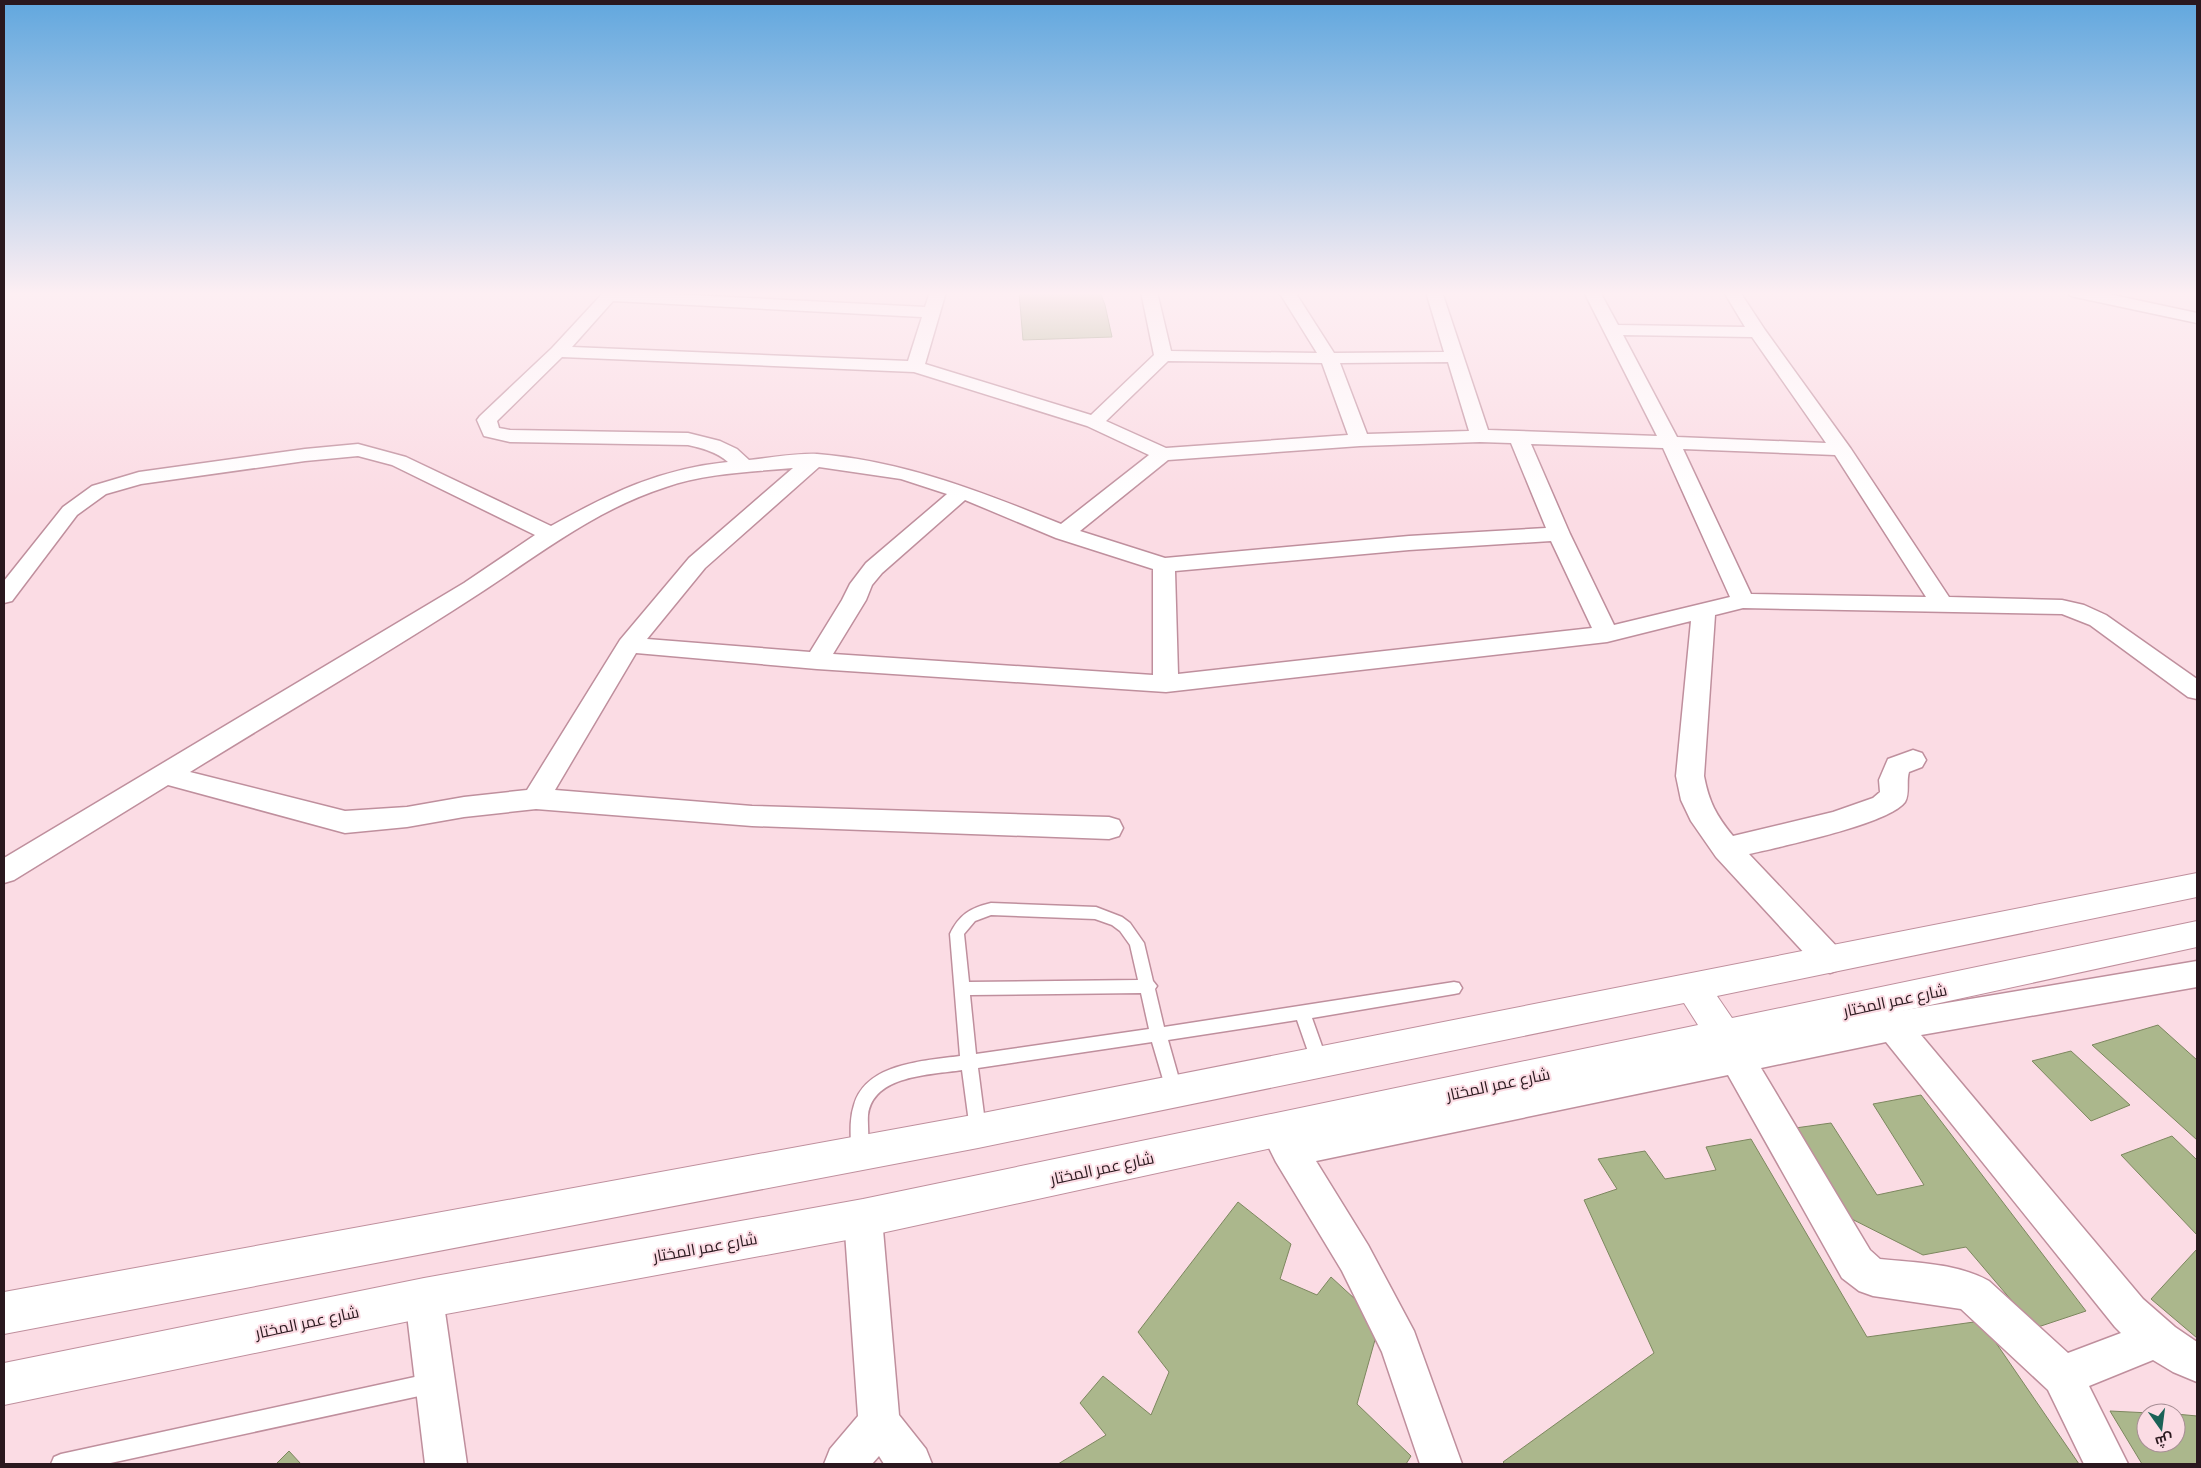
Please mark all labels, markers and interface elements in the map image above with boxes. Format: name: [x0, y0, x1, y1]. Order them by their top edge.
street label: شارع عمر المختار: [1840, 979, 1949, 1023]
street label: شارع عمر المختار: [1443, 1063, 1552, 1107]
street label: شارع عمر المختار: [1047, 1147, 1156, 1191]
street label: شارع عمر المختار: [650, 1228, 759, 1268]
street label: شارع عمر المختار: [252, 1301, 361, 1345]
north arrow: [2136, 1403, 2186, 1453]
text: ش: [2153, 1430, 2175, 1452]

